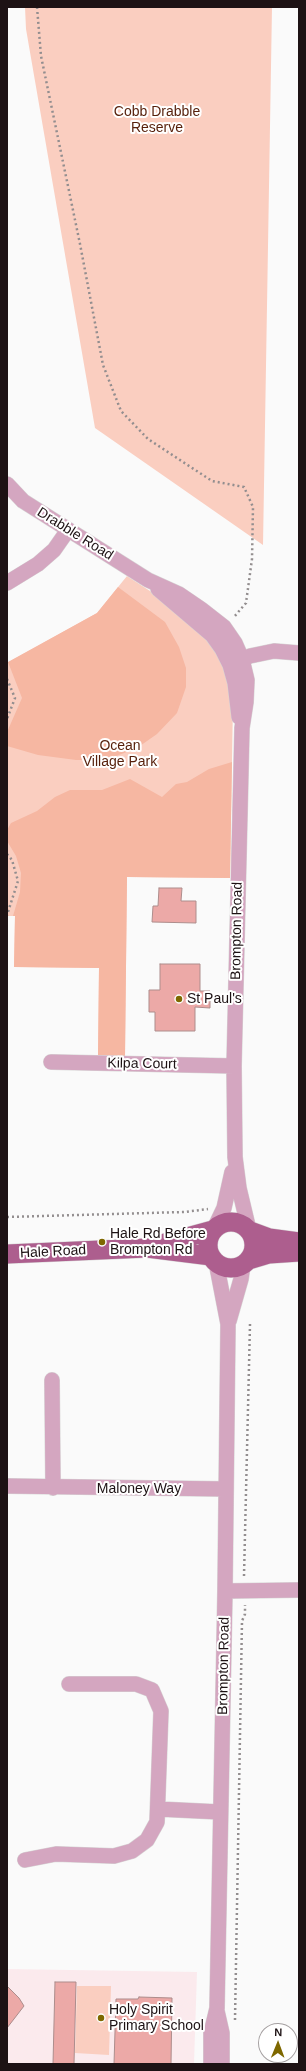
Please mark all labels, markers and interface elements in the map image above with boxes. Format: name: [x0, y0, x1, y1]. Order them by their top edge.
park label: Cobb Drabble Reserve: [114, 104, 200, 136]
street label: Drabble Road: [34, 504, 116, 564]
park label: Ocean Village Park: [83, 738, 157, 770]
street label: Brompton Road: [228, 882, 246, 980]
place label: St Paul's: [187, 991, 242, 1007]
marker: St Paul's: [174, 994, 184, 1004]
street label: Kilpa Court: [107, 1055, 177, 1073]
place label: Hale Rd Before Brompton Rd: [110, 1226, 206, 1258]
marker: Hale Rd Before Brompton Rd: [97, 1237, 107, 1247]
street label: Hale Road: [20, 1242, 86, 1262]
street label: Maloney Way: [97, 1481, 181, 1497]
street label: Brompton Road: [215, 1617, 233, 1715]
place label: Holy Spirit Primary School: [109, 2002, 204, 2034]
marker: Holy Spirit Primary School: [96, 2013, 106, 2023]
north arrow: [258, 2023, 298, 2063]
text: N: [274, 2026, 282, 2038]

